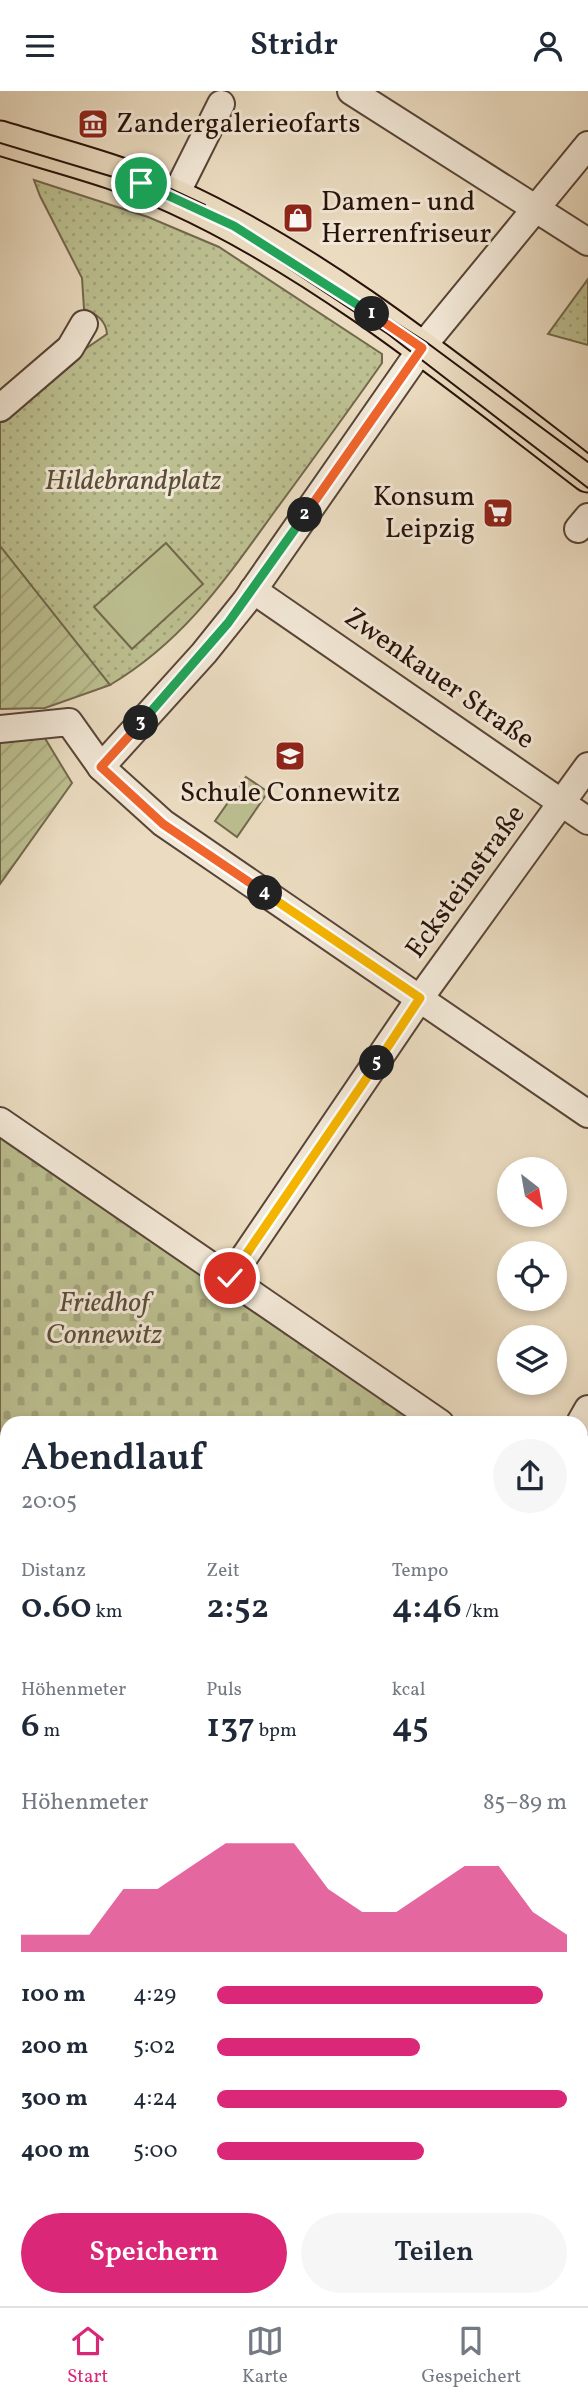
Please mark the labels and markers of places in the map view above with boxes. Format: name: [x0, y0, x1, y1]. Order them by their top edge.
place label: Zandergalerieofarts: [116, 105, 360, 144]
museum icon: Zandergalerieofarts: [76, 107, 110, 141]
pin: [111, 153, 171, 213]
place label: Damen- und Herrenfriseur: [321, 183, 492, 254]
shop icon: Damen- und Herrenfriseur: [281, 201, 315, 235]
pin: 1: [354, 297, 390, 332]
place label: Konsum Leipzig: [373, 478, 475, 549]
supermarket icon: Konsum Leipzig: [481, 496, 515, 530]
pin: 2: [288, 497, 322, 533]
pin: 3: [124, 705, 158, 741]
school or university icon: Schule Connewitz: [273, 739, 307, 773]
place label: Schule Connewitz: [180, 774, 400, 813]
pin: 4: [247, 875, 282, 911]
pin: 5: [360, 1045, 394, 1081]
pin: [200, 1248, 260, 1308]

